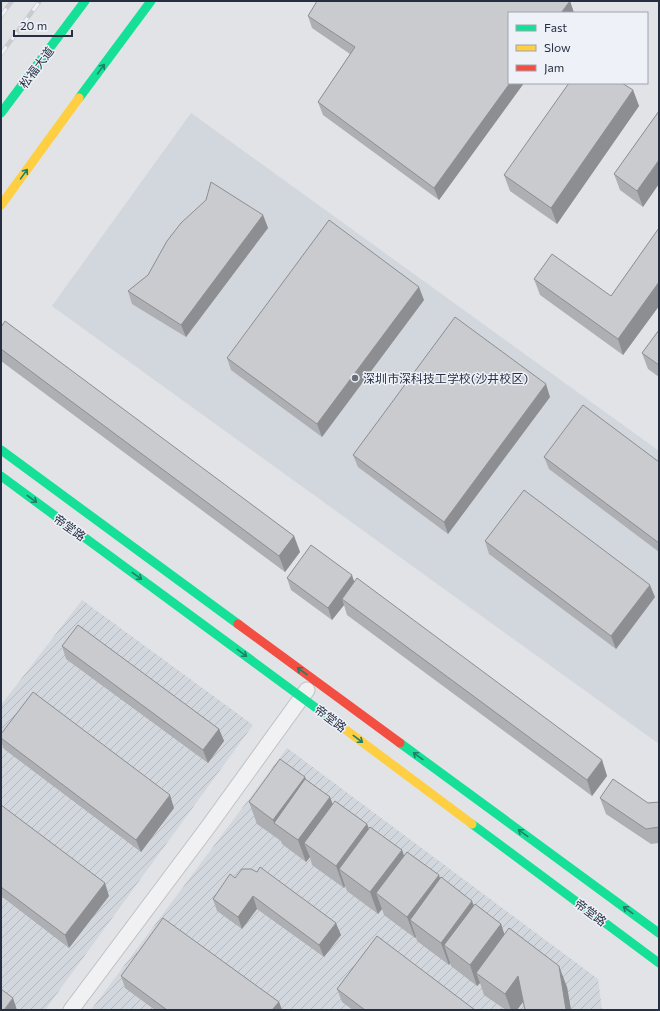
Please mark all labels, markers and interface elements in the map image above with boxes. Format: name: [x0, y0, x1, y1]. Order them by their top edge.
scale bar: [14, 12, 72, 38]
legend: [508, 12, 648, 84]
text: 20 m: [20, 18, 47, 32]
text: Fast: [544, 20, 567, 34]
text: Slow: [544, 40, 571, 54]
street label: 松福大道: [16, 44, 56, 90]
text: Jam: [544, 60, 564, 75]
one-way arrow: [97, 64, 105, 75]
one-way arrow: [20, 168, 28, 179]
place label: 深圳市深科技工学校(沙井校区): [363, 371, 528, 385]
marker: 深圳市深科技工学校(沙井校区): [350, 373, 360, 383]
one-way arrow: [27, 495, 38, 504]
street label: 帝堂路: [51, 511, 89, 543]
one-way arrow: [132, 572, 143, 580]
one-way arrow: [237, 649, 248, 657]
one-way arrow: [297, 666, 308, 675]
street label: 帝堂路: [312, 702, 350, 734]
one-way arrow: [352, 735, 363, 743]
one-way arrow: [413, 752, 424, 760]
one-way arrow: [518, 829, 529, 837]
street label: 帝堂路: [572, 896, 610, 928]
one-way arrow: [622, 906, 633, 914]

